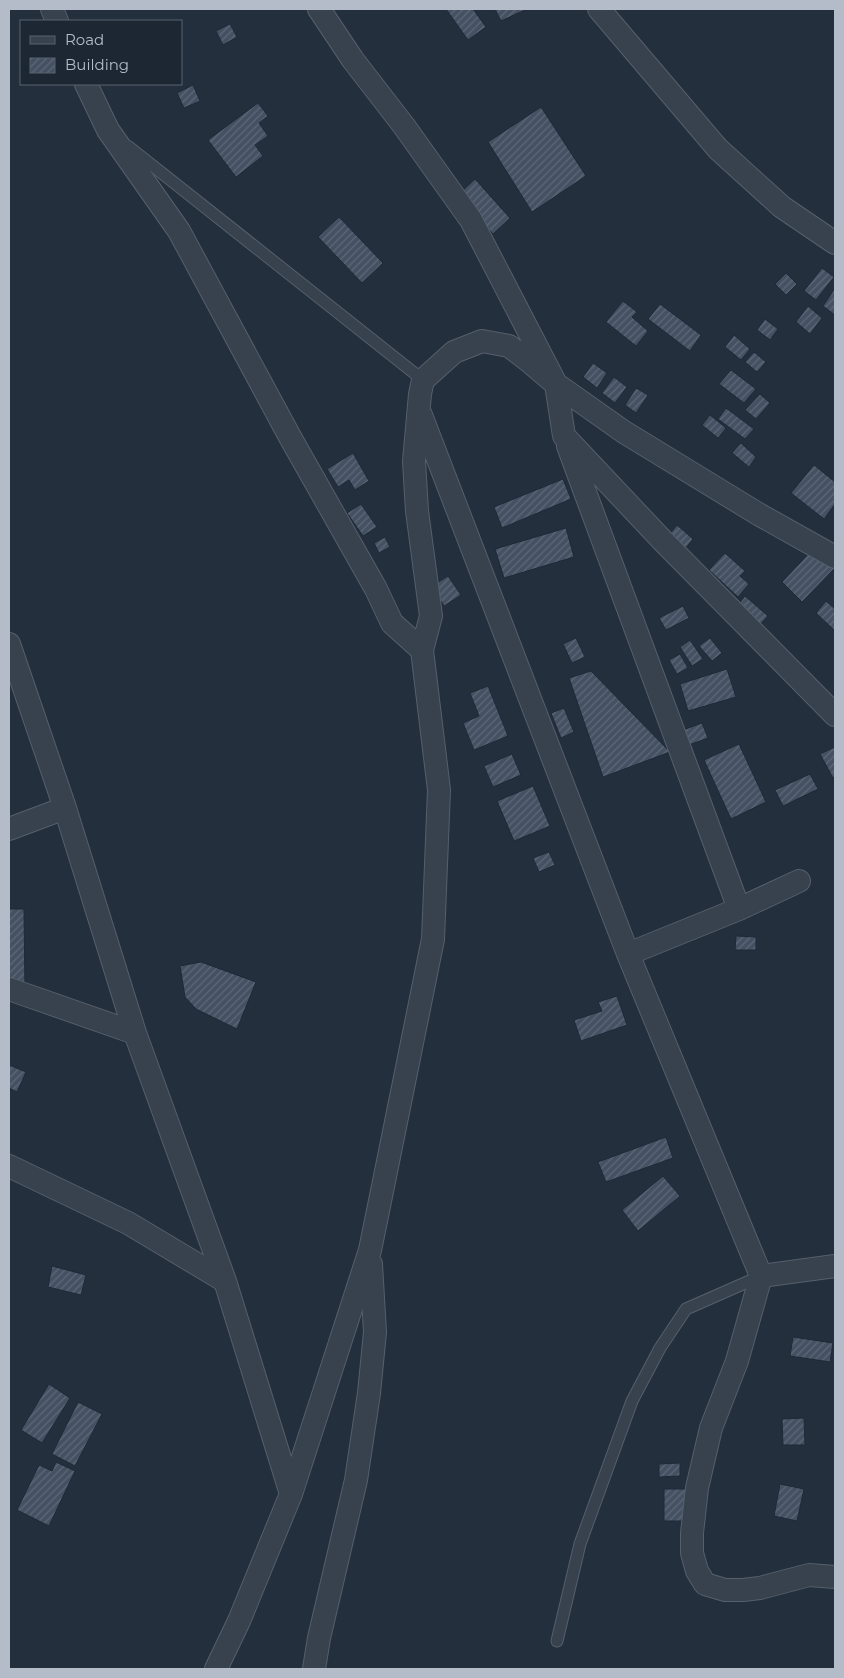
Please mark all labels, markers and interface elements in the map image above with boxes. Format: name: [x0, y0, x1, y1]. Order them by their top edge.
legend: [20, 20, 182, 85]
text: Road: [65, 30, 104, 49]
text: Building: [65, 55, 129, 74]

